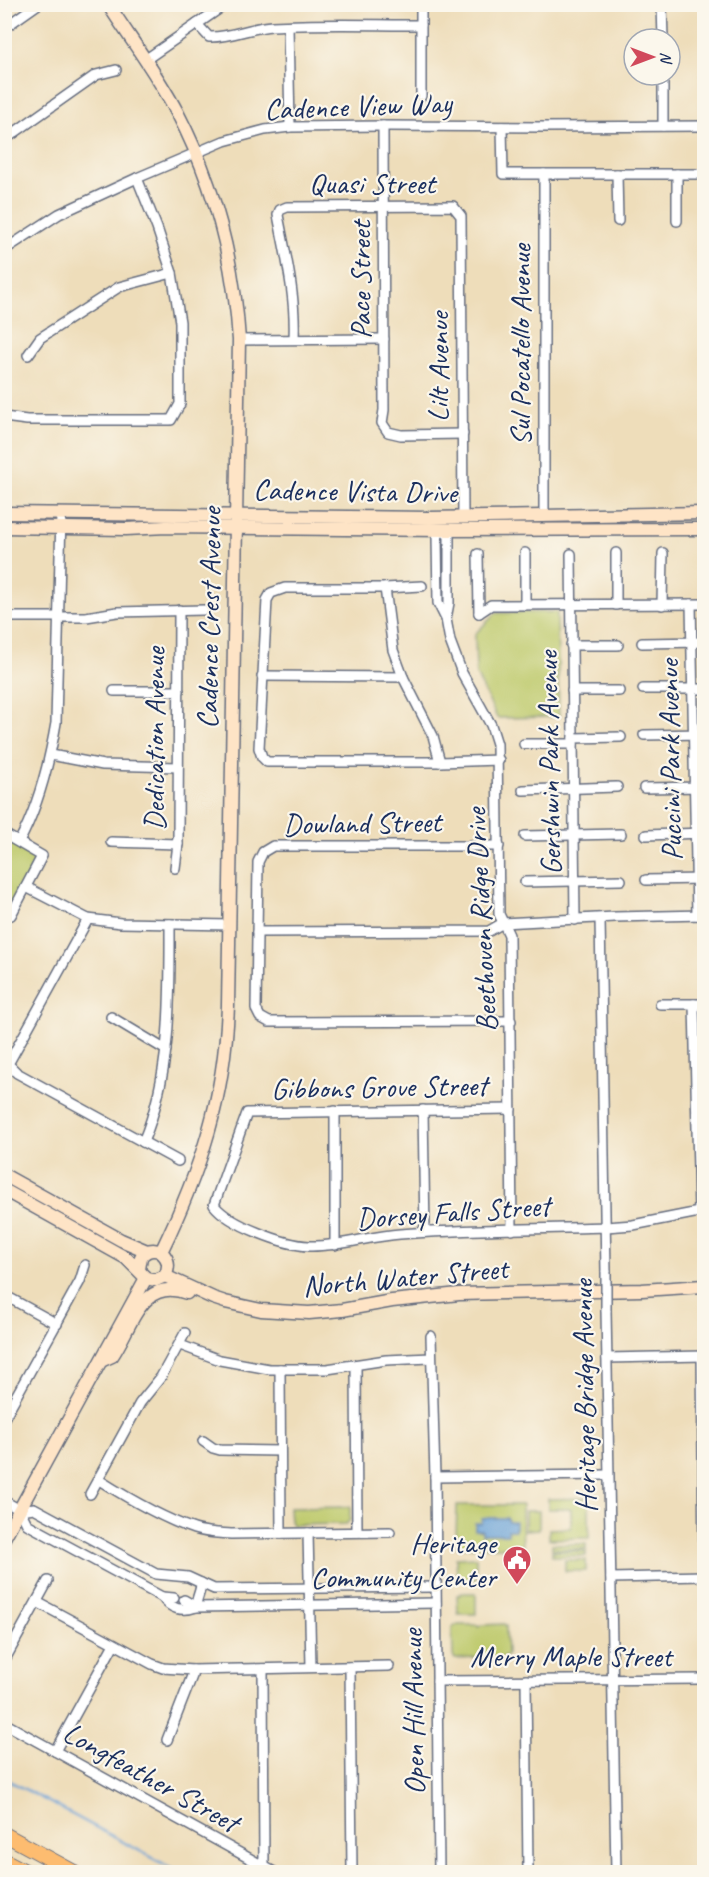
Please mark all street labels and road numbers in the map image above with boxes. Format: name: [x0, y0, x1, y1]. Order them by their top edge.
street label: Cadence View Way: [264, 84, 454, 128]
street label: Quasi Street: [309, 164, 438, 202]
street label: Pace Street: [341, 218, 379, 339]
street label: Sul Pocatello Avenue: [501, 242, 539, 446]
street label: Lilt Avenue: [419, 310, 457, 422]
street label: Cadence Vista Drive: [253, 470, 459, 512]
street label: Cadence Crest Avenue: [188, 505, 230, 729]
street label: Dedication Avenue: [135, 645, 173, 831]
street label: Gershwin Park Avenue: [528, 648, 570, 875]
street label: Puccini Park Avenue: [649, 657, 691, 861]
street label: Dowland Street: [283, 803, 444, 843]
street label: Beethoven Ridge Drive: [456, 805, 506, 1033]
street label: Gibbons Grove Street: [271, 1066, 491, 1108]
street label: Dorsey Falls Street: [355, 1186, 555, 1238]
street label: North Water Street: [301, 1249, 512, 1305]
street label: Heritage Bridge Avenue: [563, 1277, 605, 1513]
street label: Open Hill Avenue: [393, 1626, 433, 1795]
street label: Merry Maple Street: [470, 1637, 675, 1675]
street label: Longfeather Street: [57, 1713, 249, 1843]

